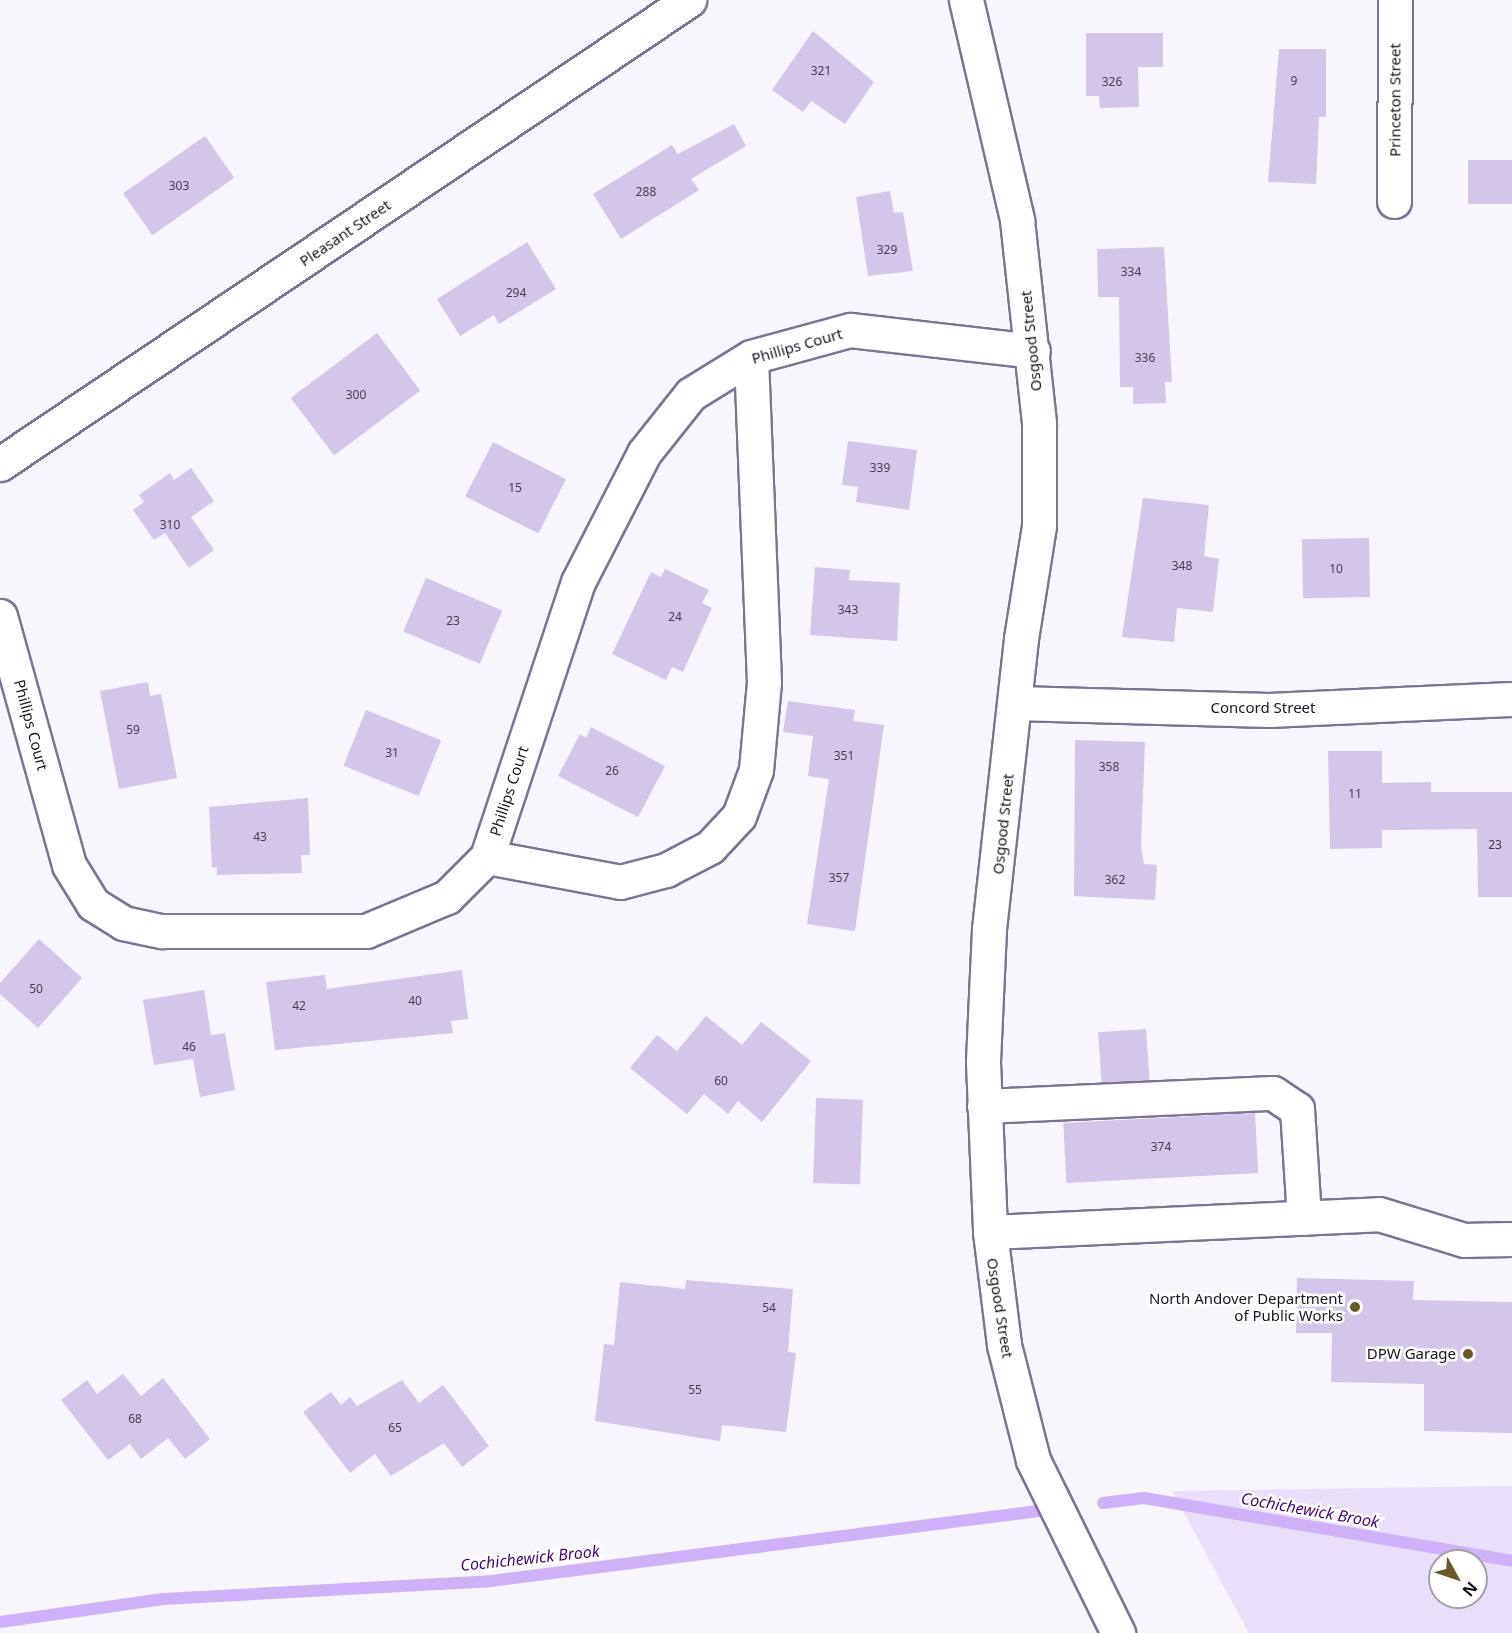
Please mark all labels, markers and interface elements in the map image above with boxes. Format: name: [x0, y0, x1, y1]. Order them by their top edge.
street label: Princeton Street: [1386, 43, 1404, 157]
house number: 321: [811, 64, 831, 78]
house number: 9: [1291, 74, 1297, 88]
house number: 326: [1102, 75, 1122, 89]
house number: 303: [169, 179, 189, 193]
house number: 288: [636, 185, 656, 199]
street label: Pleasant Street: [296, 196, 394, 270]
house number: 329: [877, 243, 897, 257]
house number: 334: [1121, 265, 1141, 279]
house number: 294: [506, 286, 526, 300]
street label: Osgood Street: [1017, 290, 1045, 392]
street label: Phillips Court: [750, 324, 844, 368]
house number: 336: [1135, 351, 1155, 365]
house number: 300: [346, 388, 366, 402]
house number: 339: [870, 461, 890, 475]
house number: 15: [508, 481, 522, 495]
house number: 310: [160, 518, 180, 532]
house number: 348: [1172, 559, 1192, 573]
house number: 10: [1329, 562, 1343, 576]
house number: 343: [838, 603, 858, 617]
house number: 24: [668, 610, 682, 624]
house number: 23: [446, 614, 460, 628]
street label: Phillips Court: [10, 677, 52, 773]
street label: Concord Street: [1211, 699, 1315, 717]
house number: 59: [126, 723, 140, 737]
street label: Phillips Court: [486, 744, 532, 838]
house number: 31: [385, 746, 399, 760]
house number: 351: [834, 749, 854, 763]
house number: 358: [1099, 760, 1119, 774]
house number: 26: [605, 764, 619, 778]
street label: Osgood Street: [989, 773, 1017, 875]
house number: 11: [1348, 787, 1362, 801]
house number: 43: [253, 830, 267, 844]
house number: 23: [1488, 838, 1502, 852]
house number: 357: [829, 871, 849, 885]
house number: 362: [1105, 873, 1125, 887]
house number: 50: [29, 982, 43, 996]
house number: 40: [408, 994, 422, 1008]
house number: 42: [292, 999, 306, 1013]
house number: 46: [182, 1040, 196, 1054]
house number: 60: [714, 1074, 728, 1088]
house number: 374: [1151, 1140, 1171, 1154]
street label: Osgood Street: [983, 1257, 1017, 1359]
place label: North Andover Department of Public Works: [1149, 1289, 1343, 1324]
marker: North Andover Department of Public Works: [1348, 1300, 1362, 1314]
house number: 54: [762, 1301, 776, 1315]
place label: DPW Garage: [1367, 1345, 1456, 1363]
marker: DPW Garage: [1461, 1347, 1475, 1361]
house number: 55: [688, 1383, 702, 1397]
house number: 68: [128, 1412, 142, 1426]
house number: 65: [388, 1421, 402, 1435]
water label: Cochichewick Brook: [1239, 1488, 1381, 1532]
water label: Cochichewick Brook: [459, 1541, 601, 1575]
north arrow: [1428, 1549, 1488, 1609]
text: N: [1458, 1577, 1483, 1601]

